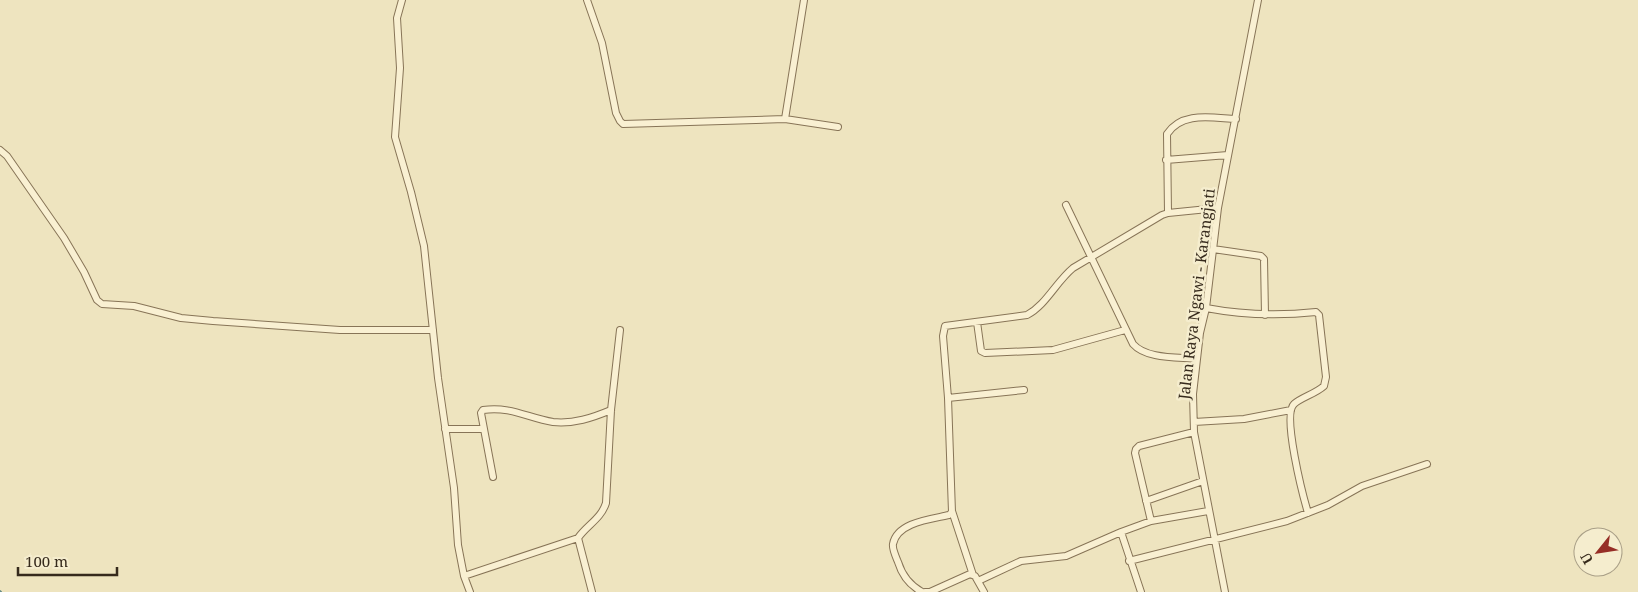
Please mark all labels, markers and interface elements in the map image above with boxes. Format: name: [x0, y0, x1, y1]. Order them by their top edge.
street label: Jalan Raya Ngawi - Karangjati: [1173, 187, 1219, 402]
north arrow: [1573, 527, 1623, 577]
scale bar: [18, 544, 116, 576]
text: U: [1575, 549, 1597, 568]
text: 100 m: [25, 551, 68, 571]

